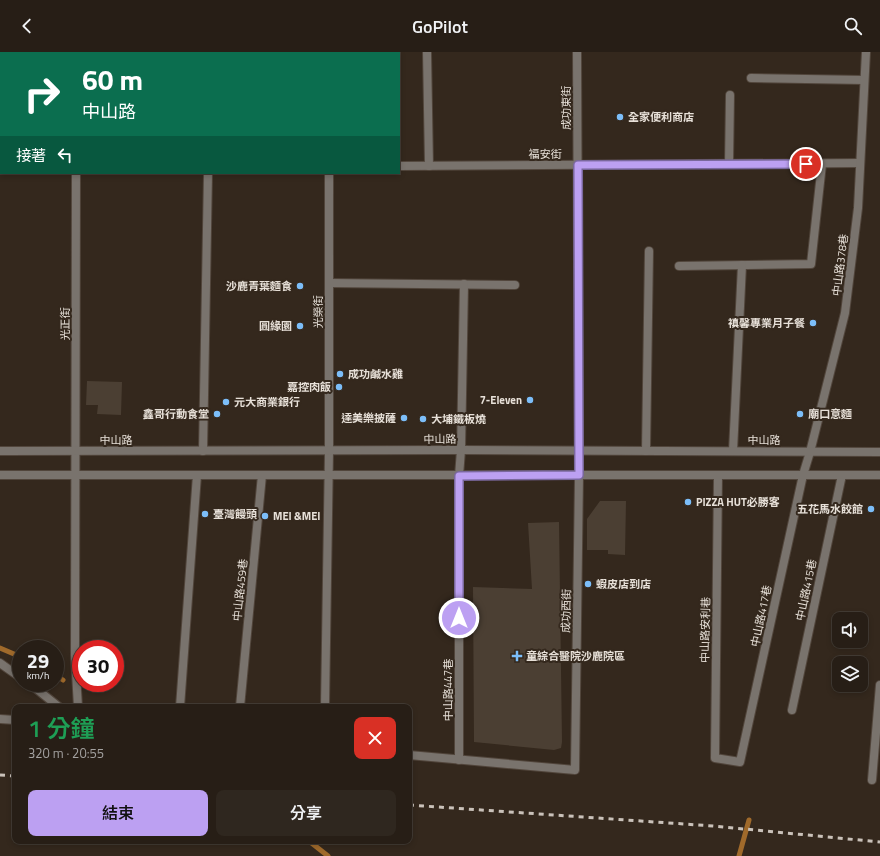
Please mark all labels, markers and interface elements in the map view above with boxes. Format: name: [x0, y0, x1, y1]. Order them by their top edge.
text: GoPilot: [412, 13, 468, 40]
icon: back: [16, 15, 38, 37]
icon: search: [842, 15, 864, 37]
text: 60 m: [82, 58, 143, 101]
icon: right: [16, 68, 68, 120]
street label: 成功東街: [558, 86, 574, 130]
text: 中山路: [82, 98, 136, 125]
place label: 全家便利商店: [628, 109, 694, 125]
marker: 全家便利商店: [615, 112, 625, 122]
text: 接著: [16, 144, 46, 167]
icon: left: [54, 144, 76, 166]
street label: 福安街: [529, 146, 562, 162]
pin: [789, 147, 823, 181]
icon: arrive: [795, 153, 817, 175]
street label: 中山路378巷: [828, 233, 852, 297]
place label: 沙鹿青葉麵食: [226, 278, 292, 294]
marker: 沙鹿青葉麵食: [295, 281, 305, 291]
street label: 光榮街: [310, 296, 326, 329]
street label: 光正街: [57, 308, 73, 341]
place label: 禛馨專業月子餐: [728, 315, 805, 331]
place label: 圓緣園: [259, 318, 292, 334]
marker: 禛馨專業月子餐: [808, 318, 818, 328]
marker: 圓緣園: [295, 321, 305, 331]
place label: 成功鹹水雞: [348, 366, 403, 382]
marker: 成功鹹水雞: [335, 369, 345, 379]
place label: 嘉控肉飯: [287, 379, 331, 395]
marker: 嘉控肉飯: [334, 382, 344, 392]
place label: 7-Eleven: [480, 392, 522, 408]
place label: 元大商業銀行: [234, 394, 300, 410]
marker: 7-Eleven: [525, 395, 535, 405]
marker: 元大商業銀行: [221, 397, 231, 407]
place label: 鑫哥行動食堂: [143, 406, 209, 422]
place label: 廟口意麵: [808, 406, 852, 422]
marker: 鑫哥行動食堂: [212, 409, 222, 419]
marker: 廟口意麵: [795, 409, 805, 419]
place label: 達美樂披薩: [341, 410, 396, 426]
place label: 大埔鐵板燒: [431, 411, 486, 427]
marker: 達美樂披薩: [399, 413, 409, 423]
marker: 大埔鐵板燒: [418, 414, 428, 424]
street label: 中山路: [423, 431, 457, 447]
street label: 中山路: [100, 432, 133, 448]
street label: 中山路: [748, 432, 781, 448]
place label: PIZZA HUT必勝客: [696, 494, 780, 510]
marker: PIZZA HUT必勝客: [683, 497, 693, 507]
place label: 五花馬水餃館: [797, 501, 863, 517]
marker: 五花馬水餃館: [866, 504, 876, 514]
place label: 臺灣饅頭: [213, 506, 257, 522]
place label: MEI &MEI: [273, 508, 321, 524]
marker: 臺灣饅頭: [200, 509, 210, 519]
marker: MEI &MEI: [260, 511, 270, 521]
street label: 中山路459巷: [229, 558, 251, 622]
street label: 中山路415巷: [792, 558, 820, 622]
place label: 蝦皮店到店: [596, 576, 651, 592]
marker: 蝦皮店到店: [583, 579, 593, 589]
street label: 中山路417巷: [747, 584, 775, 648]
street label: 成功西街: [558, 589, 574, 633]
position arrow: [438, 597, 480, 639]
street label: 中山路安利巷: [696, 597, 714, 663]
map controls: [832, 612, 868, 692]
button: sound: [832, 612, 868, 648]
speed limit sign: 30: [72, 640, 124, 692]
text: 29: [27, 645, 49, 676]
place label: 童綜合醫院沙鹿院區: [526, 648, 625, 664]
marker: 童綜合醫院沙鹿院區: [511, 650, 523, 662]
button: layers: [832, 656, 868, 692]
street label: 中山路447巷: [440, 659, 456, 721]
text: km/h: [27, 668, 49, 683]
text: 1 分鐘: [28, 710, 95, 746]
button: close: [354, 717, 396, 759]
text: 320 m · 20:55: [28, 743, 104, 763]
button: 結束: [28, 790, 208, 836]
button: 分享: [216, 790, 396, 836]

